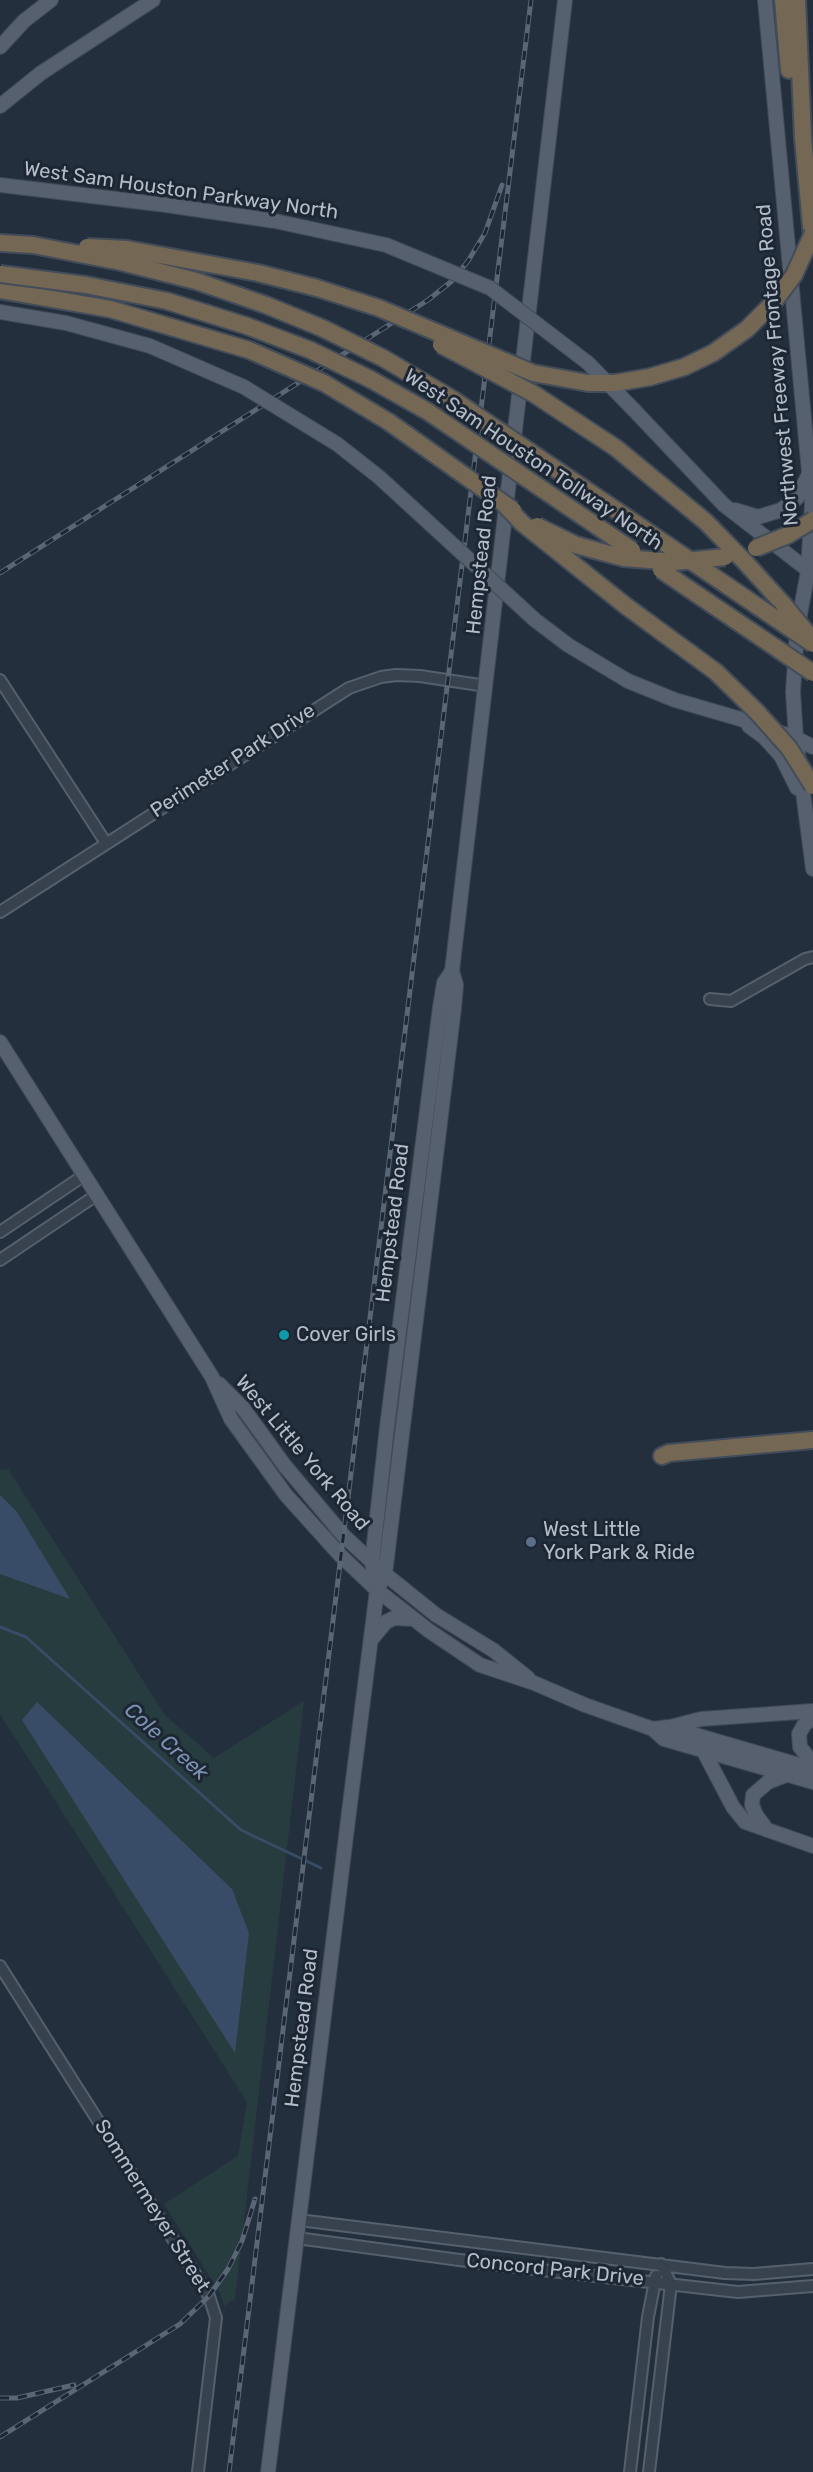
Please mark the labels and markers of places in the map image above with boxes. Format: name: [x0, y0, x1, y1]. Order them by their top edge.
place label: Cover Girls: [296, 1323, 396, 1347]
marker: Cover Girls: [277, 1328, 291, 1342]
place label: West Little York Park & Ride: [543, 1518, 695, 1565]
marker: West Little York Park & Ride: [524, 1535, 538, 1549]

